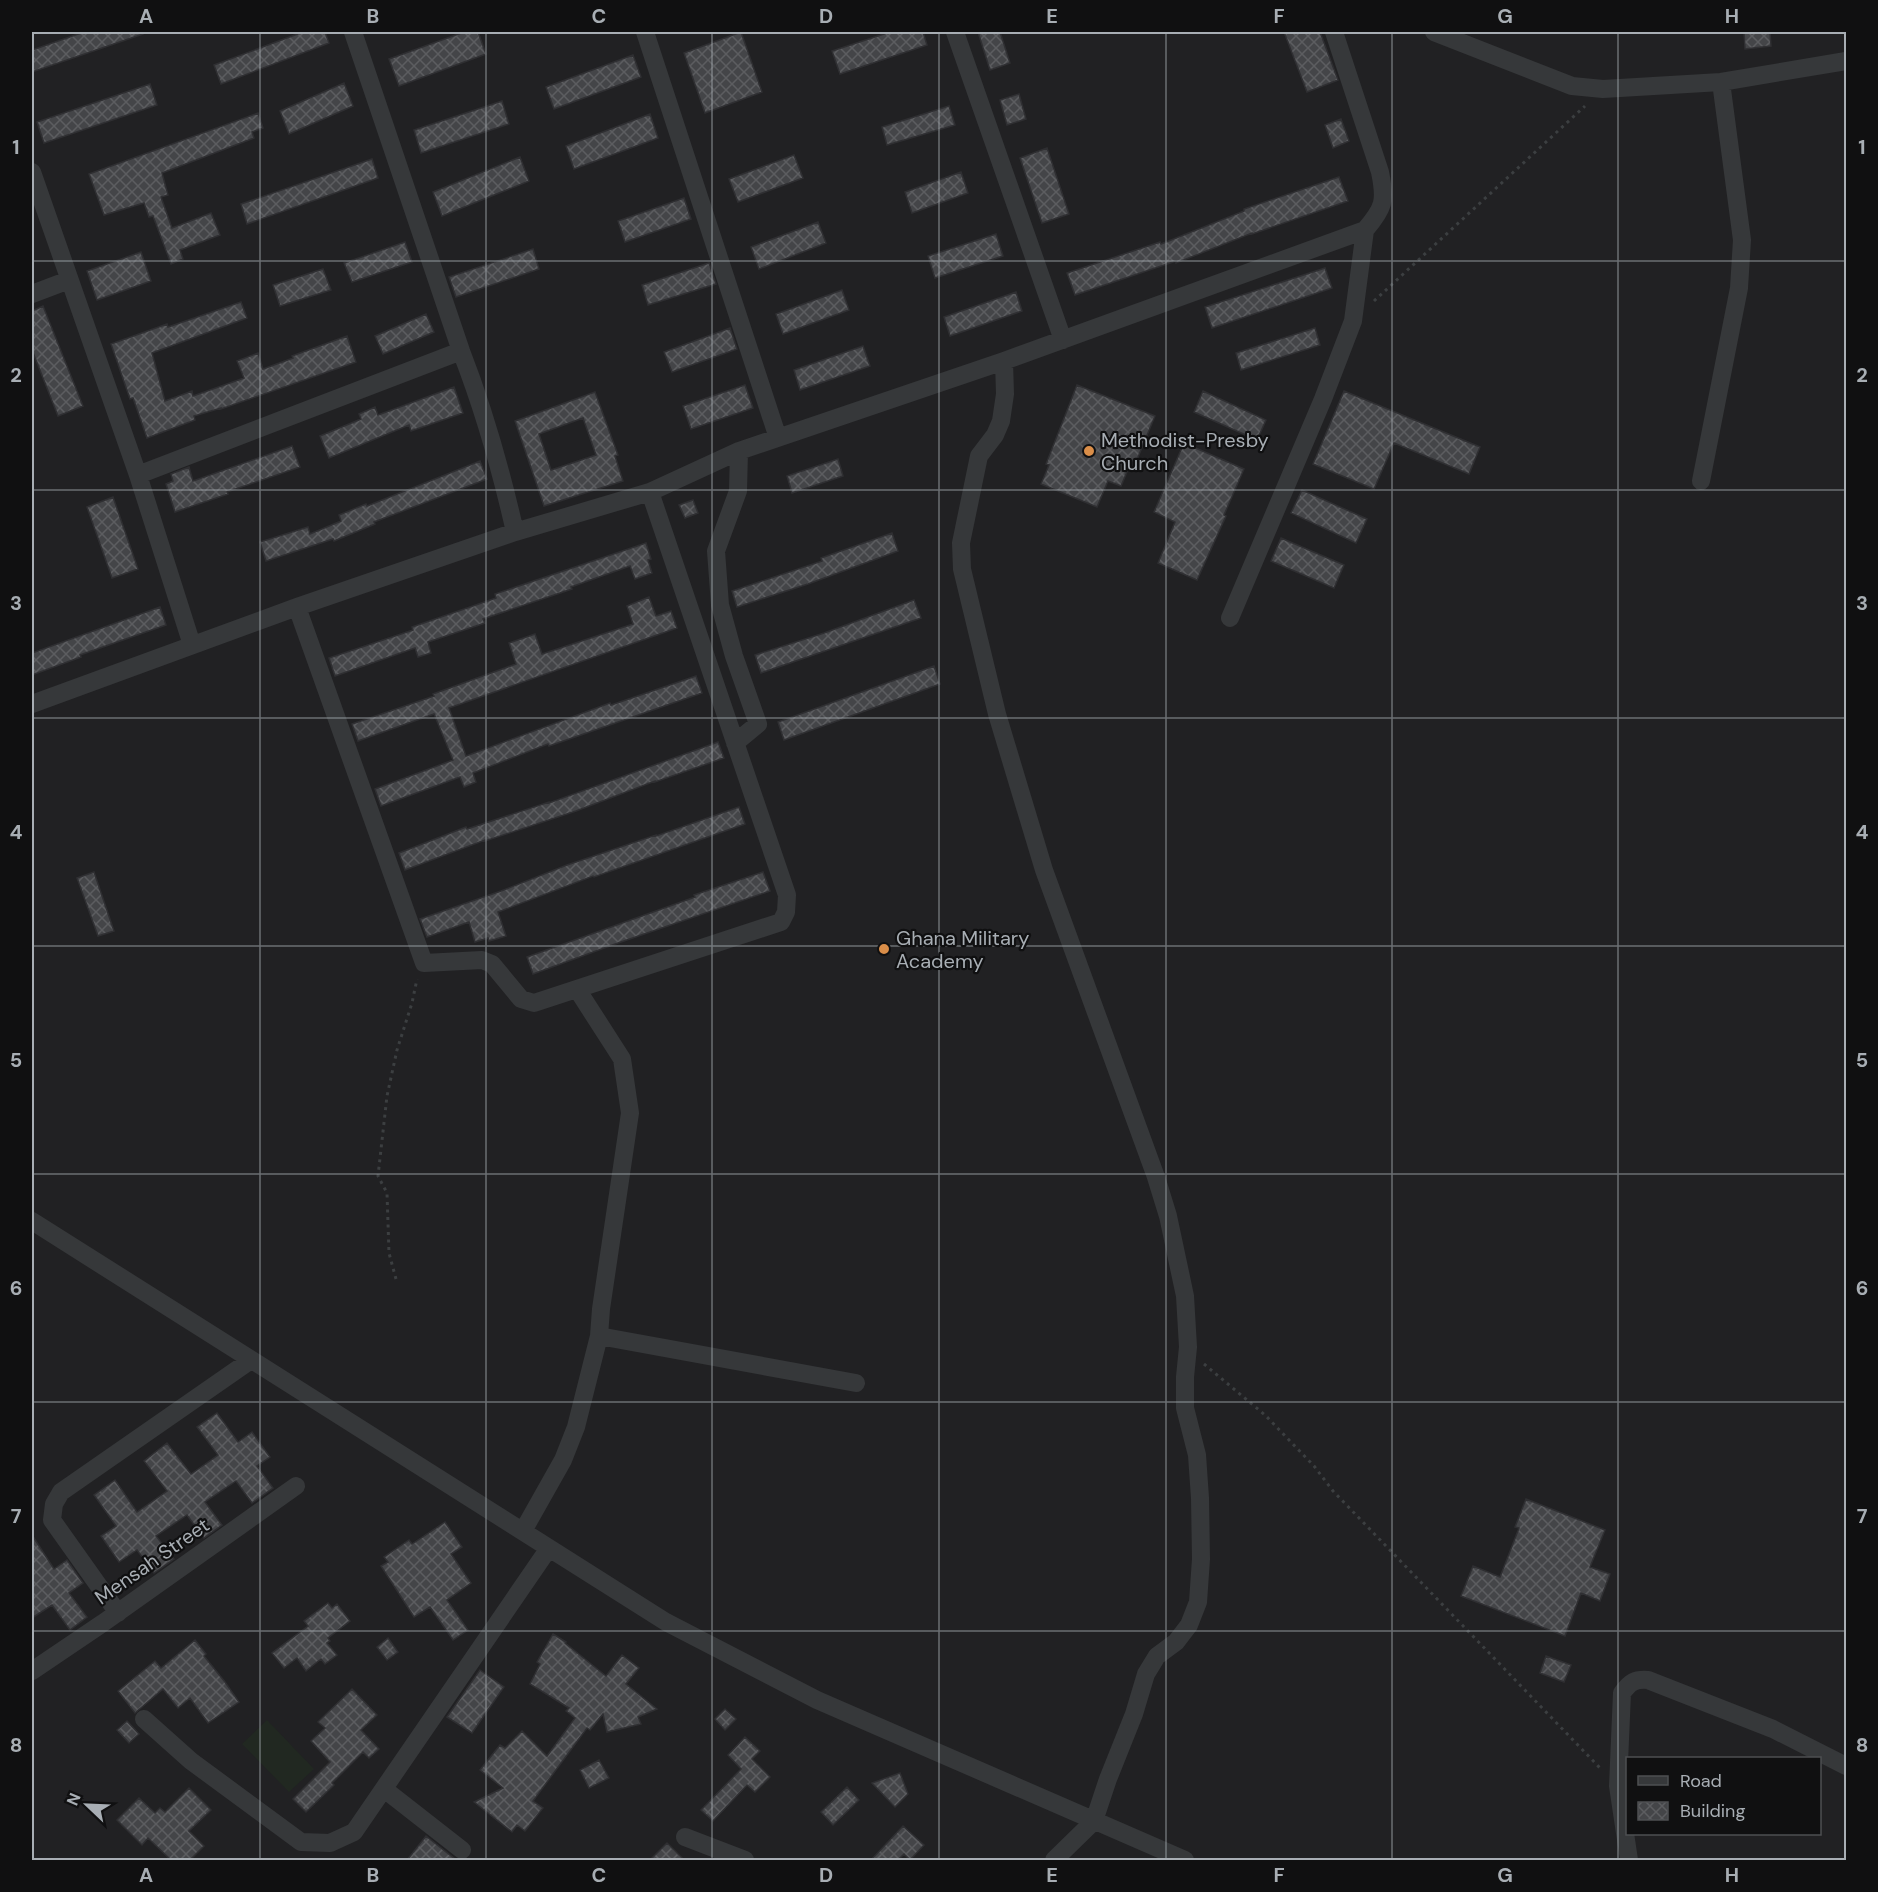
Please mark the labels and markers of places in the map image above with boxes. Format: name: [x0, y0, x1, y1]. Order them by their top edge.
place label: Methodist-Presby Church: [1101, 427, 1269, 476]
marker: Methodist-Presby Church: [1082, 444, 1096, 458]
place label: Ghana Military Academy: [896, 925, 1029, 974]
marker: Ghana Military Academy: [877, 942, 891, 956]

